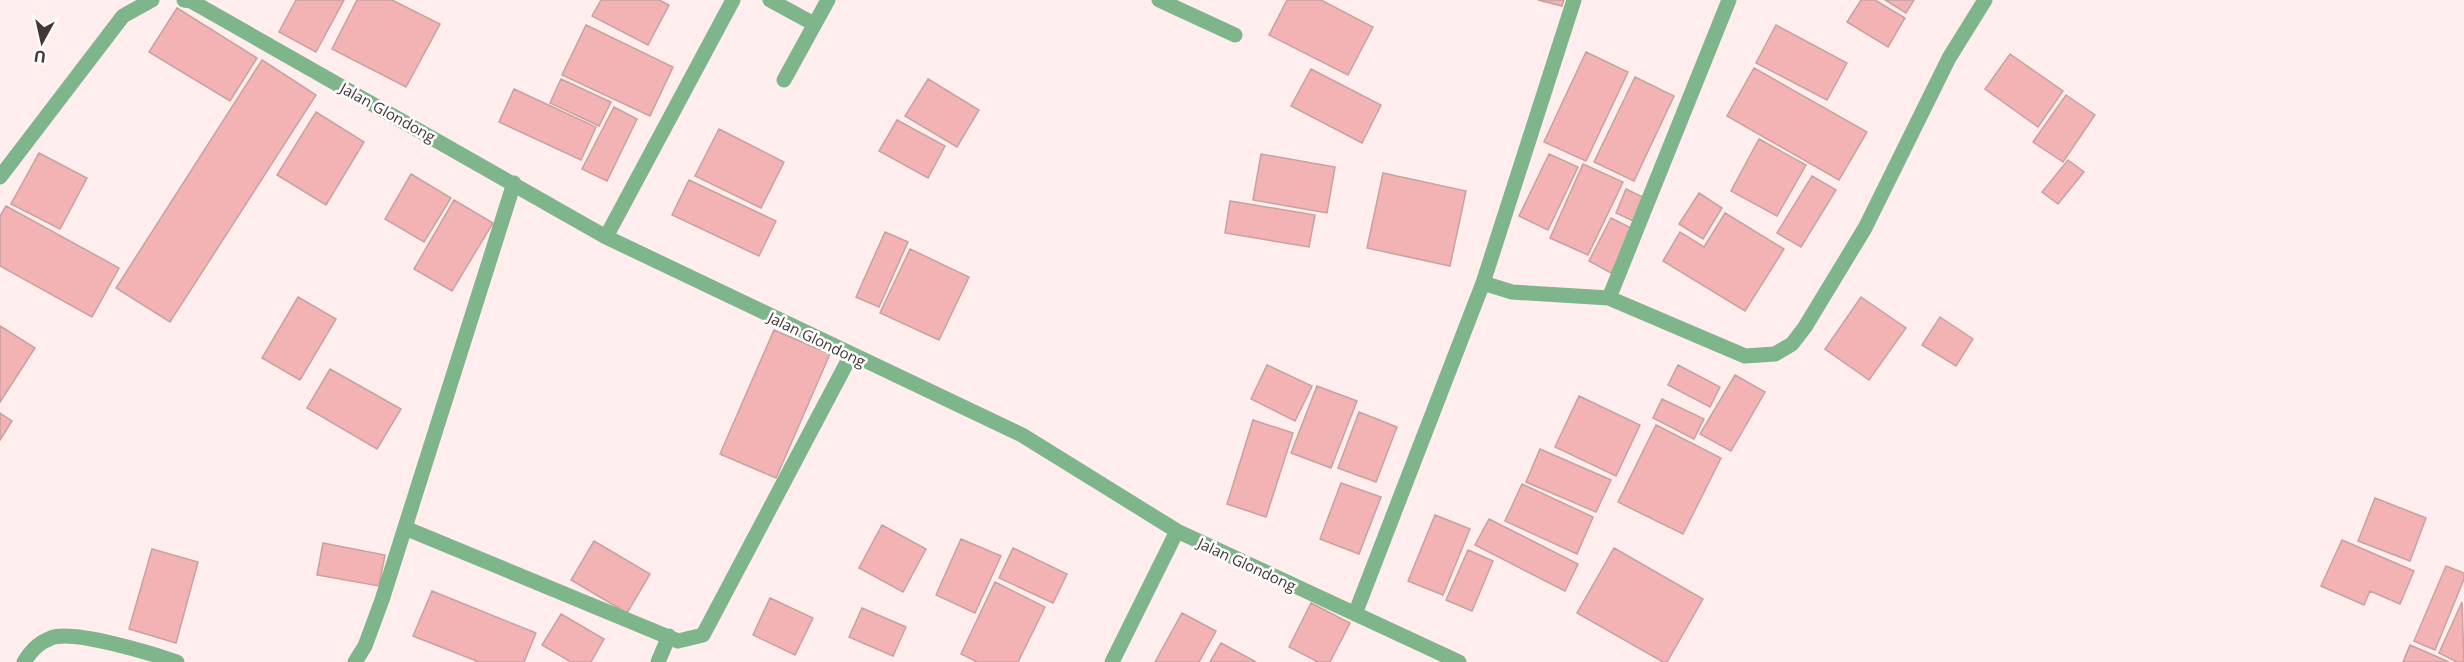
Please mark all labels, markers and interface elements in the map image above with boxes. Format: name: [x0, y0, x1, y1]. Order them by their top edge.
north arrow: [12, 12, 72, 72]
text: U: [32, 45, 47, 69]
street label: Jalan Glondong: [335, 77, 439, 146]
street label: Jalan Glondong: [763, 306, 869, 371]
street label: Jalan Glondong: [1193, 532, 1299, 595]

